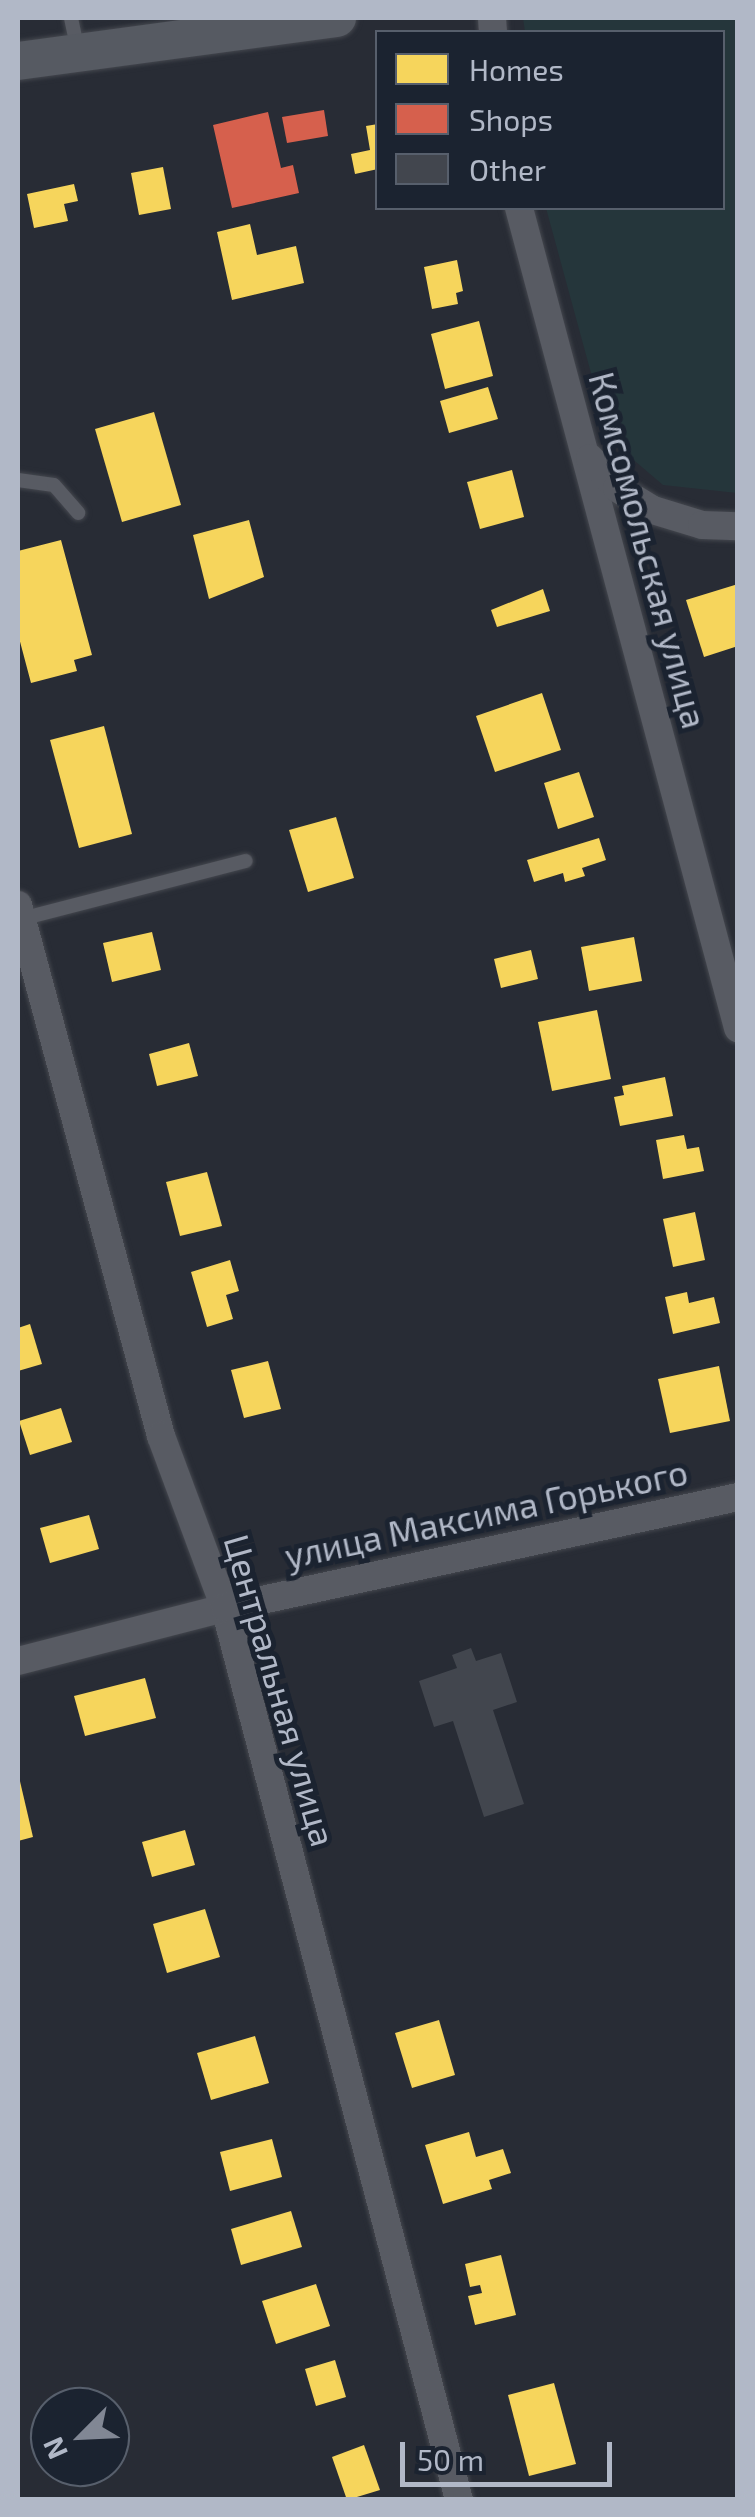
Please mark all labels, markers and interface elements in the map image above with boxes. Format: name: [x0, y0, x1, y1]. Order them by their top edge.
legend: [375, 30, 725, 210]
text: Homes: [469, 51, 564, 87]
text: Shops: [469, 101, 553, 137]
text: Other: [469, 151, 546, 187]
street label: Комсомольская улица: [581, 367, 717, 733]
street label: улица Максима Горького: [281, 1450, 691, 1576]
street label: Центральная улица: [216, 1529, 346, 1851]
north arrow: [30, 2387, 130, 2487]
scale bar: [405, 2422, 618, 2484]
text: N: [35, 2432, 74, 2465]
text: 50 m: [417, 2441, 484, 2477]

